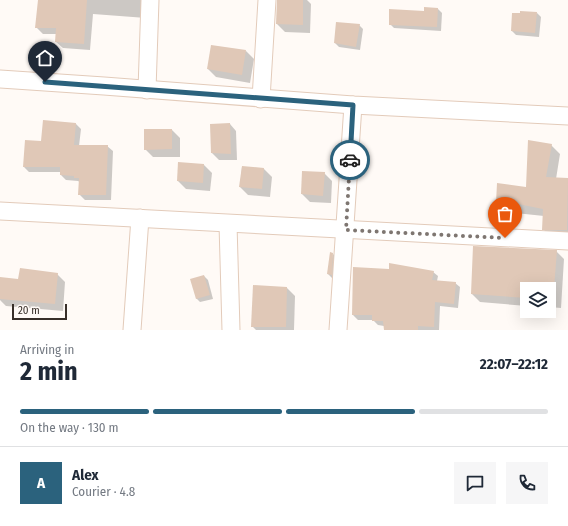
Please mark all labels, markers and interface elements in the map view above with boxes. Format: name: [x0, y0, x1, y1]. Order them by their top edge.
pin: [28, 41, 62, 82]
icon: home: [34, 47, 56, 69]
courier: [330, 140, 370, 180]
icon: car: [339, 149, 361, 171]
pin: [488, 197, 522, 238]
icon: bag: [494, 203, 516, 225]
map controls: [520, 282, 556, 318]
button: layers: [520, 282, 556, 318]
scale bar: [12, 302, 67, 321]
text: 20 m: [18, 304, 40, 317]
text: Arriving in: [20, 342, 74, 357]
text: 22:07–22:12: [480, 355, 548, 373]
text: 2 min: [20, 356, 78, 387]
text: On the way · 130 m: [20, 420, 119, 435]
button: chat: [454, 462, 496, 504]
button: phone: [506, 462, 548, 504]
text: Alex: [72, 466, 99, 484]
text: A: [37, 474, 45, 492]
text: Courier · 4.8: [72, 484, 135, 499]

